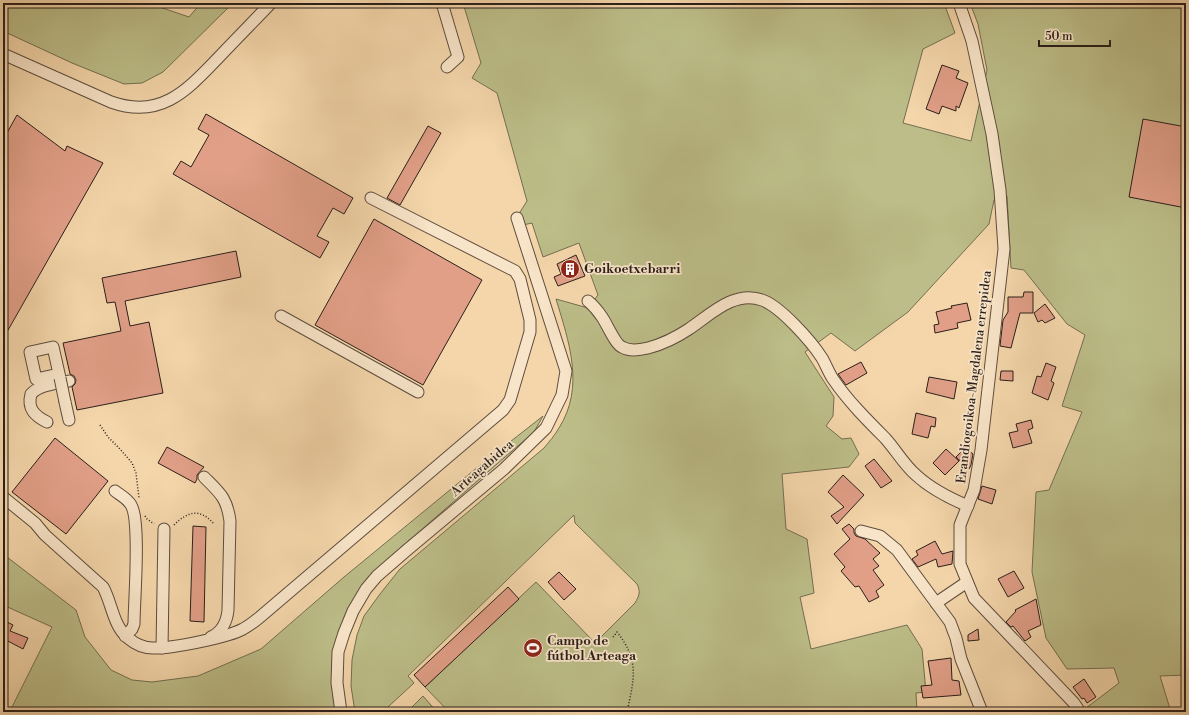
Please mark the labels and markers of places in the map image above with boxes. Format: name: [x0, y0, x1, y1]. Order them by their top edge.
building icon: Goikoetxebarri: [559, 258, 581, 280]
place label: Goikoetxebarri: [584, 261, 680, 277]
place label: Campo de fútbol Arteaga: [547, 633, 637, 664]
sports icon: Campo de fútbol Arteaga: [522, 637, 544, 659]

